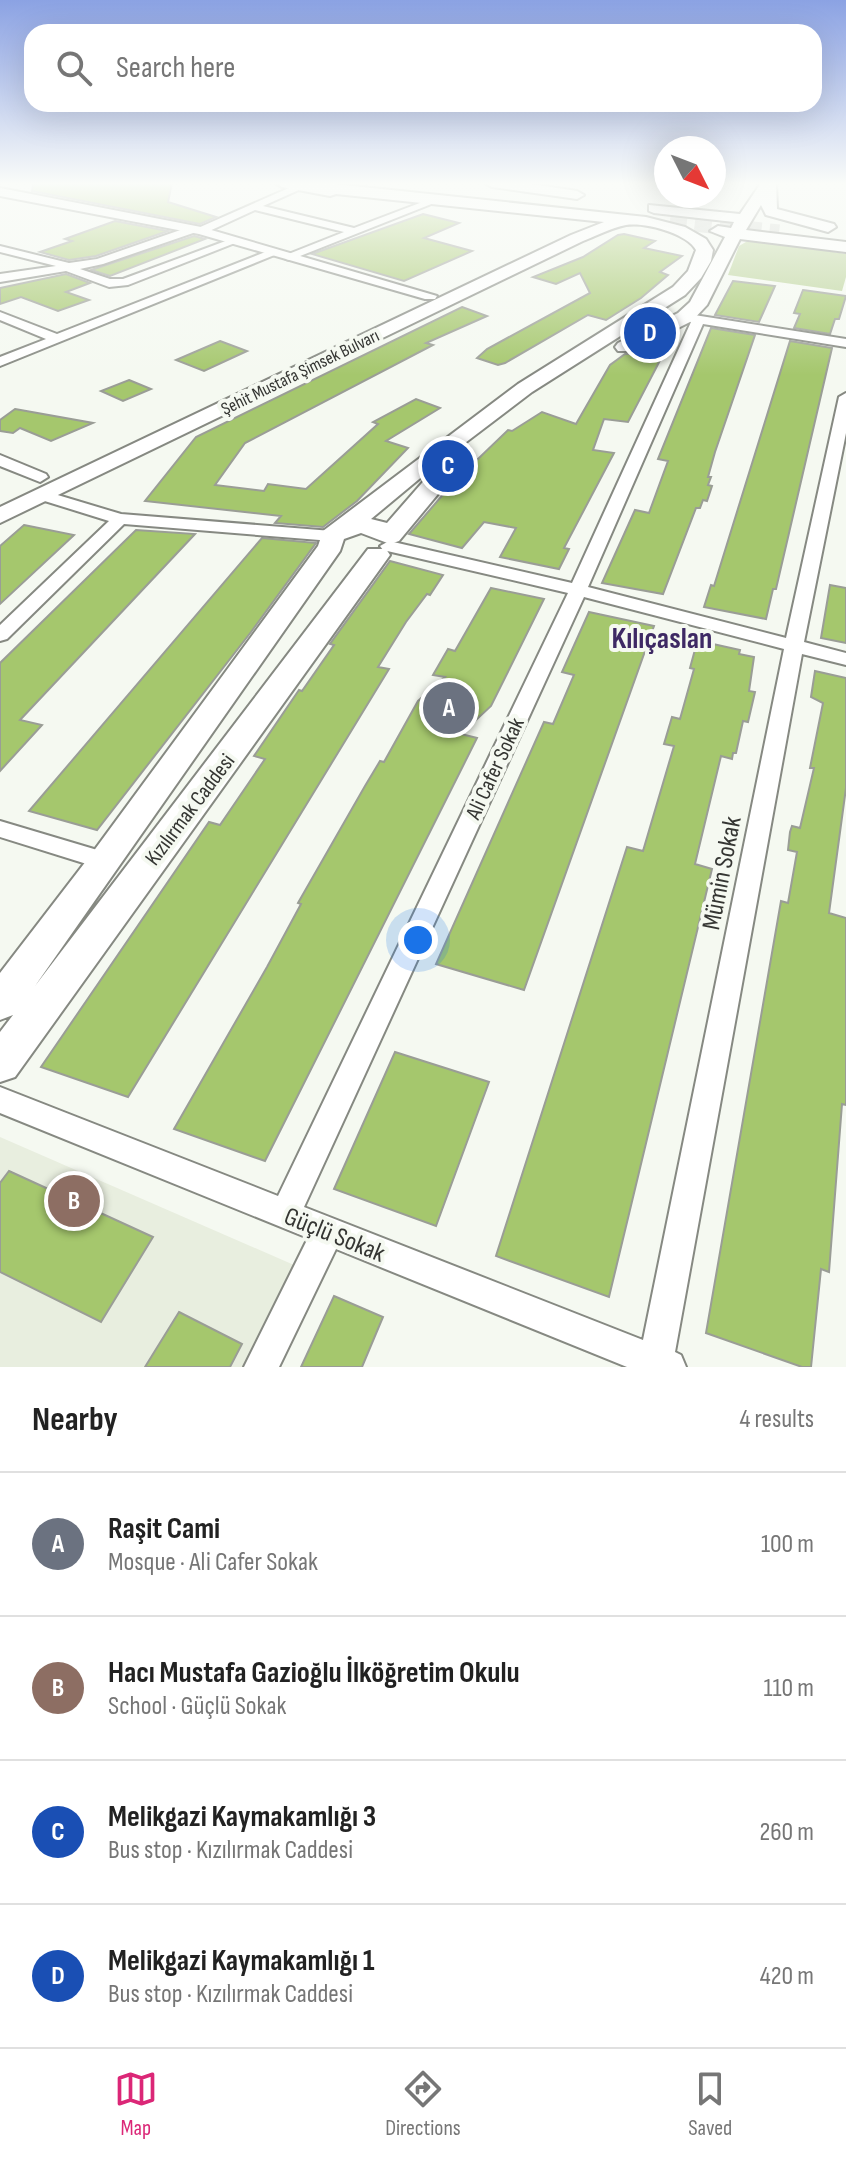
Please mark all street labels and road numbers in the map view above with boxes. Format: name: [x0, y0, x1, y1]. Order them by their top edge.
street label: Şehit Mustafa Şimsek Bulvarı: [218, 325, 383, 420]
street label: Ali Cafer Sokak: [460, 713, 531, 825]
street label: Kızılırmak Caddesi: [139, 749, 241, 871]
street label: Mümin Sokak: [696, 814, 749, 933]
street label: Güçlü Sokak: [280, 1201, 389, 1270]

